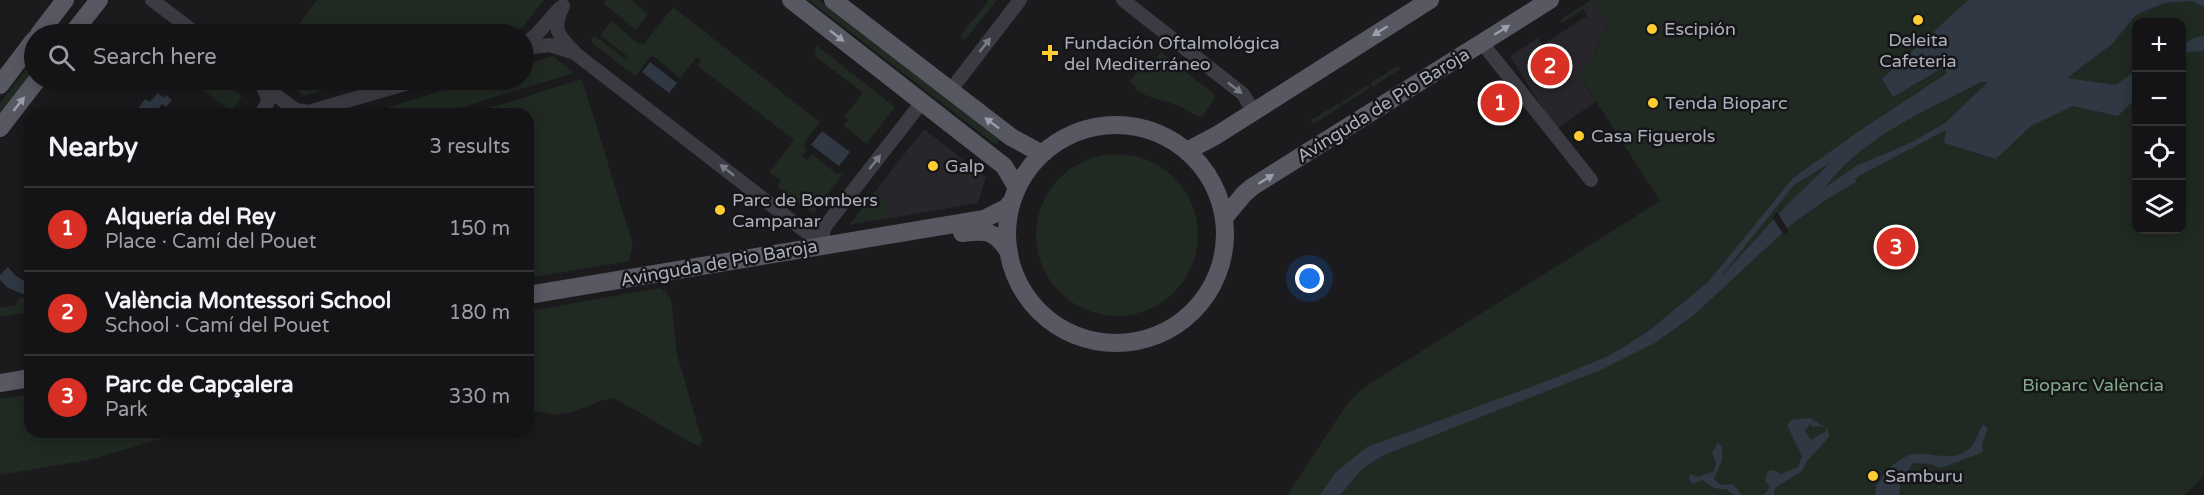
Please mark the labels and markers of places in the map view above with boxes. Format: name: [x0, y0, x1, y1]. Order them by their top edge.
marker: Deleita Cafeteria: [1911, 13, 1925, 27]
place label: Escipión: [1664, 18, 1736, 40]
marker: Escipión: [1645, 22, 1659, 36]
place label: Deleita Cafeteria: [1879, 29, 1957, 72]
place label: Fundación Oftalmológica del Mediterráneo: [1064, 32, 1280, 75]
marker: Fundación Oftalmológica del Mediterráneo: [1041, 44, 1059, 62]
pin: 2: [1530, 44, 1570, 88]
pin: 1: [1480, 80, 1520, 126]
place label: Tenda Bioparc: [1665, 92, 1788, 114]
marker: Tenda Bioparc: [1646, 96, 1660, 110]
place label: Casa Figuerols: [1591, 125, 1716, 147]
marker: Casa Figuerols: [1572, 129, 1586, 143]
place label: Galp: [945, 155, 985, 177]
marker: Galp: [926, 159, 940, 173]
place label: Parc de Bombers Campanar: [732, 189, 878, 232]
marker: Parc de Bombers Campanar: [713, 203, 727, 217]
pin: 3: [1876, 224, 1916, 270]
place label: Samburu: [1885, 465, 1963, 487]
marker: Samburu: [1866, 469, 1880, 483]

